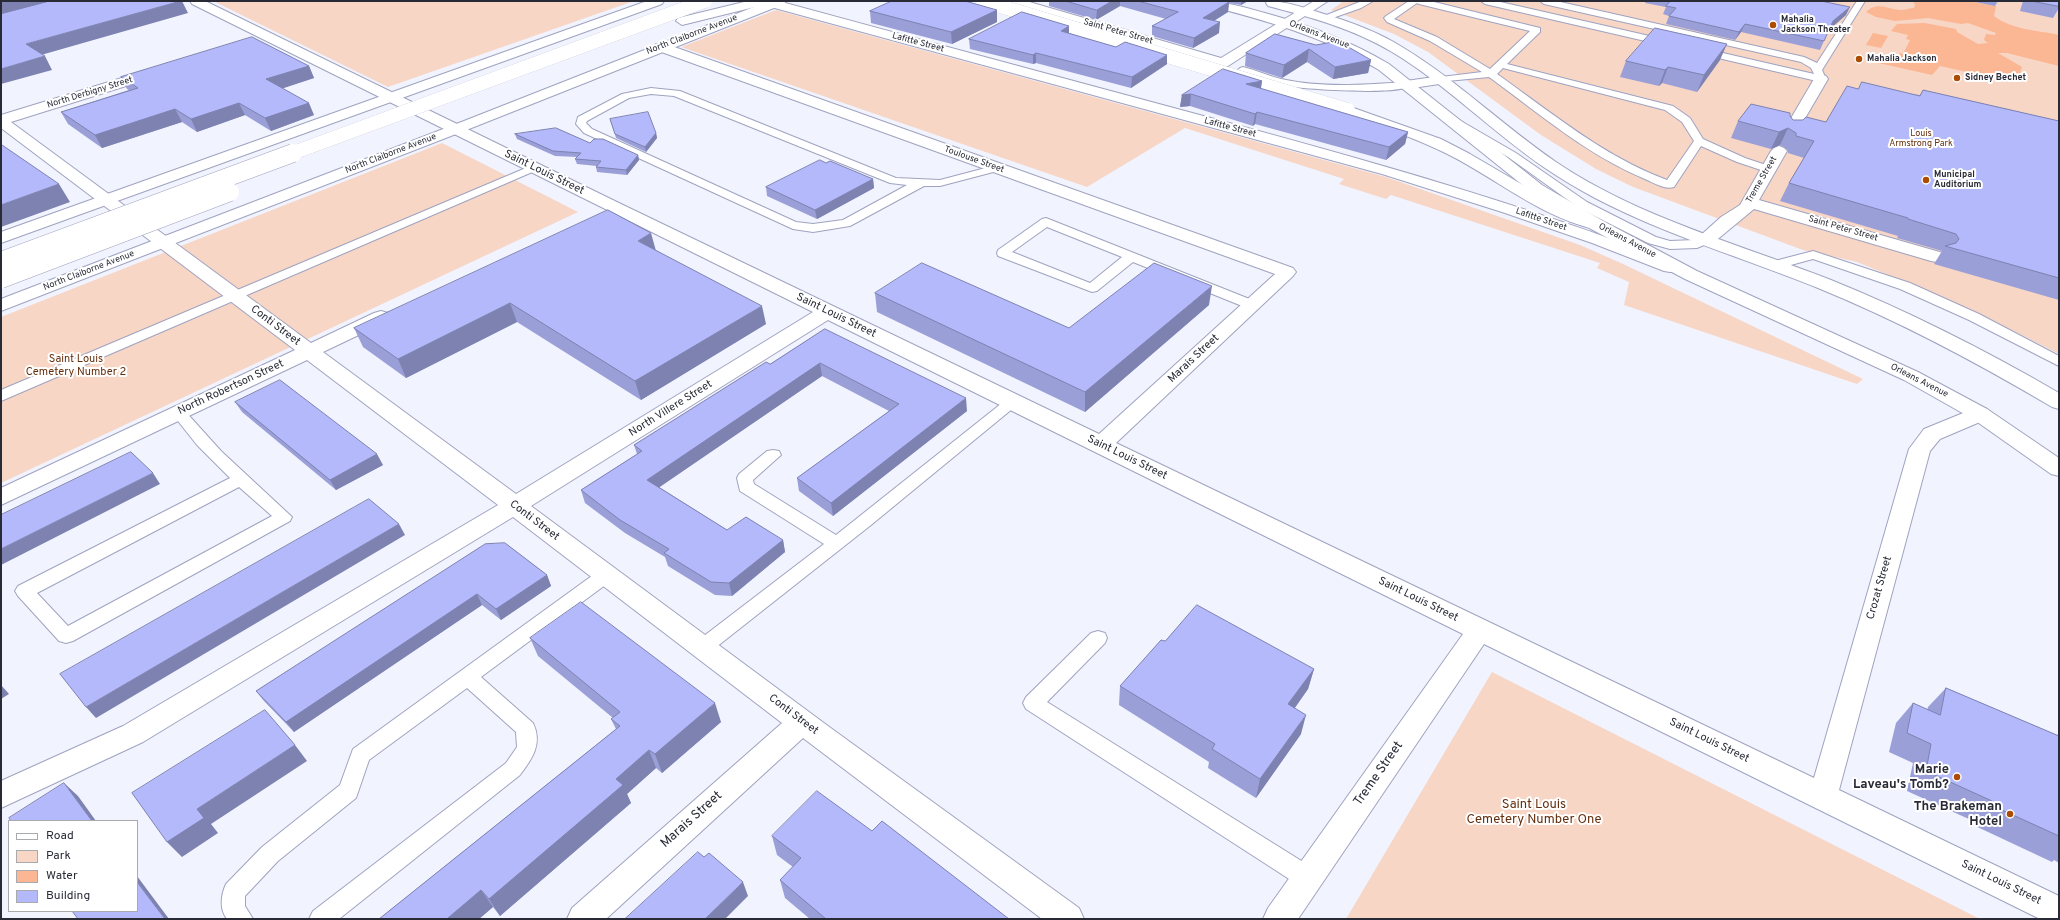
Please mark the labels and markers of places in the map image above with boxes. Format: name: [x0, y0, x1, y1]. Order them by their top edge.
place label: Mahalia Jackson Theater: [1781, 15, 1851, 36]
marker: Mahalia Jackson Theater: [1768, 20, 1778, 30]
marker: Mahalia Jackson: [1854, 54, 1864, 64]
place label: Mahalia Jackson: [1867, 54, 1937, 64]
marker: Sidney Bechet: [1952, 73, 1962, 83]
place label: Sidney Bechet: [1965, 73, 2026, 83]
place label: Municipal Auditorium: [1934, 170, 1981, 191]
marker: Municipal Auditorium: [1921, 175, 1931, 185]
place label: Marie Laveau's Tomb?: [1853, 762, 1949, 793]
marker: Marie Laveau's Tomb?: [1952, 772, 1962, 782]
place label: The Brakeman Hotel: [1914, 799, 2002, 830]
marker: The Brakeman Hotel: [2005, 809, 2015, 819]

